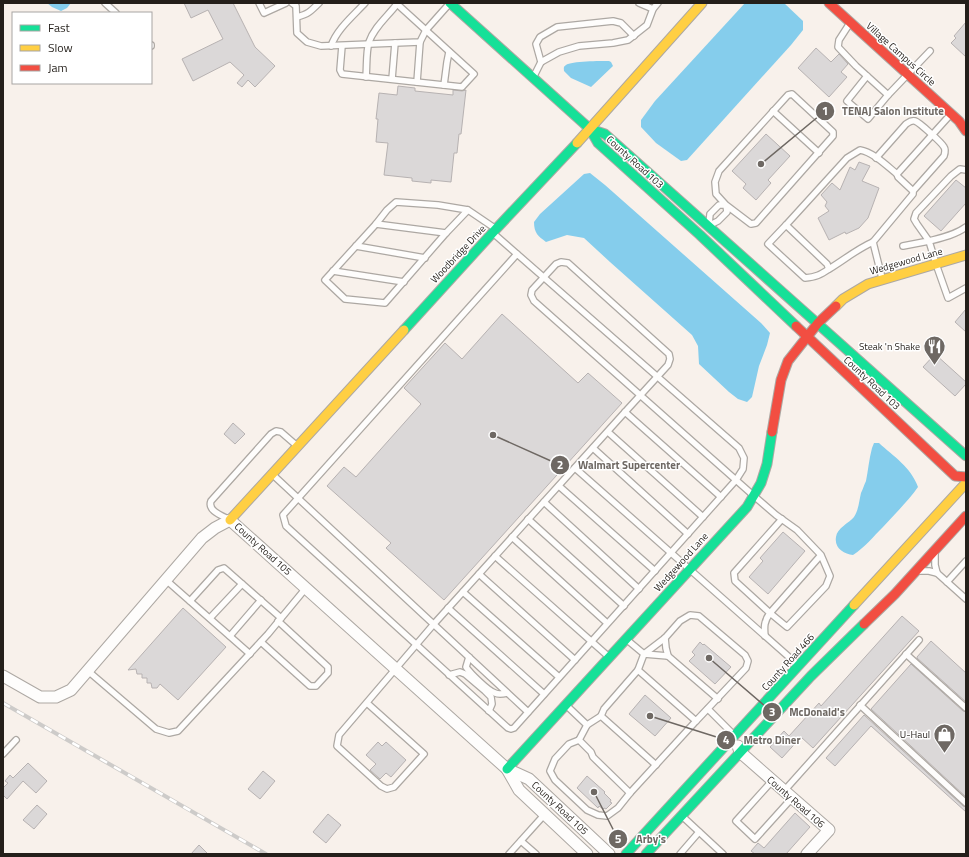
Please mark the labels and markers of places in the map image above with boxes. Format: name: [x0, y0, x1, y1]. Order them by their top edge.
callout: TENAJ Salon Institute: [815, 99, 952, 122]
restaurant icon: Steak 'n Shake: [922, 333, 948, 366]
place label: Steak 'n Shake: [859, 339, 920, 354]
callout: Walmart Supercenter: [550, 454, 688, 477]
callout: McDonald's: [762, 700, 853, 723]
shop icon: U-Haul: [932, 721, 958, 754]
place label: U-Haul: [900, 727, 930, 742]
callout: Metro Diner: [716, 729, 809, 752]
callout: Arby's: [608, 828, 674, 851]

